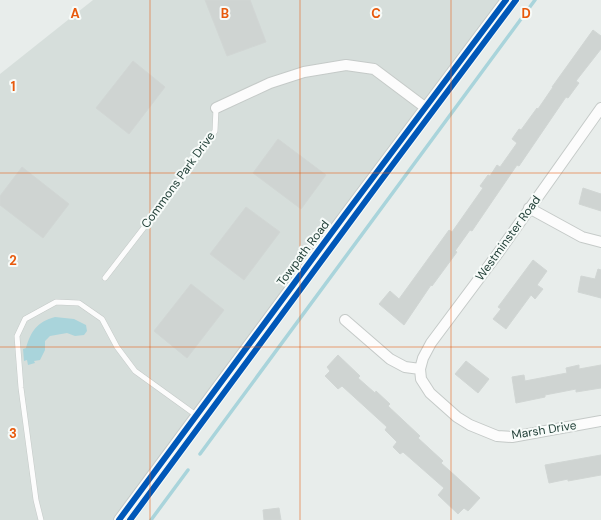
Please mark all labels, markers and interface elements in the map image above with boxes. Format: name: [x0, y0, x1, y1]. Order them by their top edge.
text: A: [70, 5, 80, 22]
text: B: [221, 5, 229, 22]
text: C: [371, 5, 381, 22]
text: D: [521, 5, 531, 22]
text: 1: [11, 78, 15, 95]
street label: Commons Park Drive: [138, 128, 219, 231]
street label: Westminster Road: [472, 192, 544, 284]
street label: Towpath Road: [273, 217, 333, 289]
text: 2: [9, 252, 17, 269]
street label: Marsh Drive: [510, 417, 578, 443]
text: 3: [9, 425, 17, 442]

